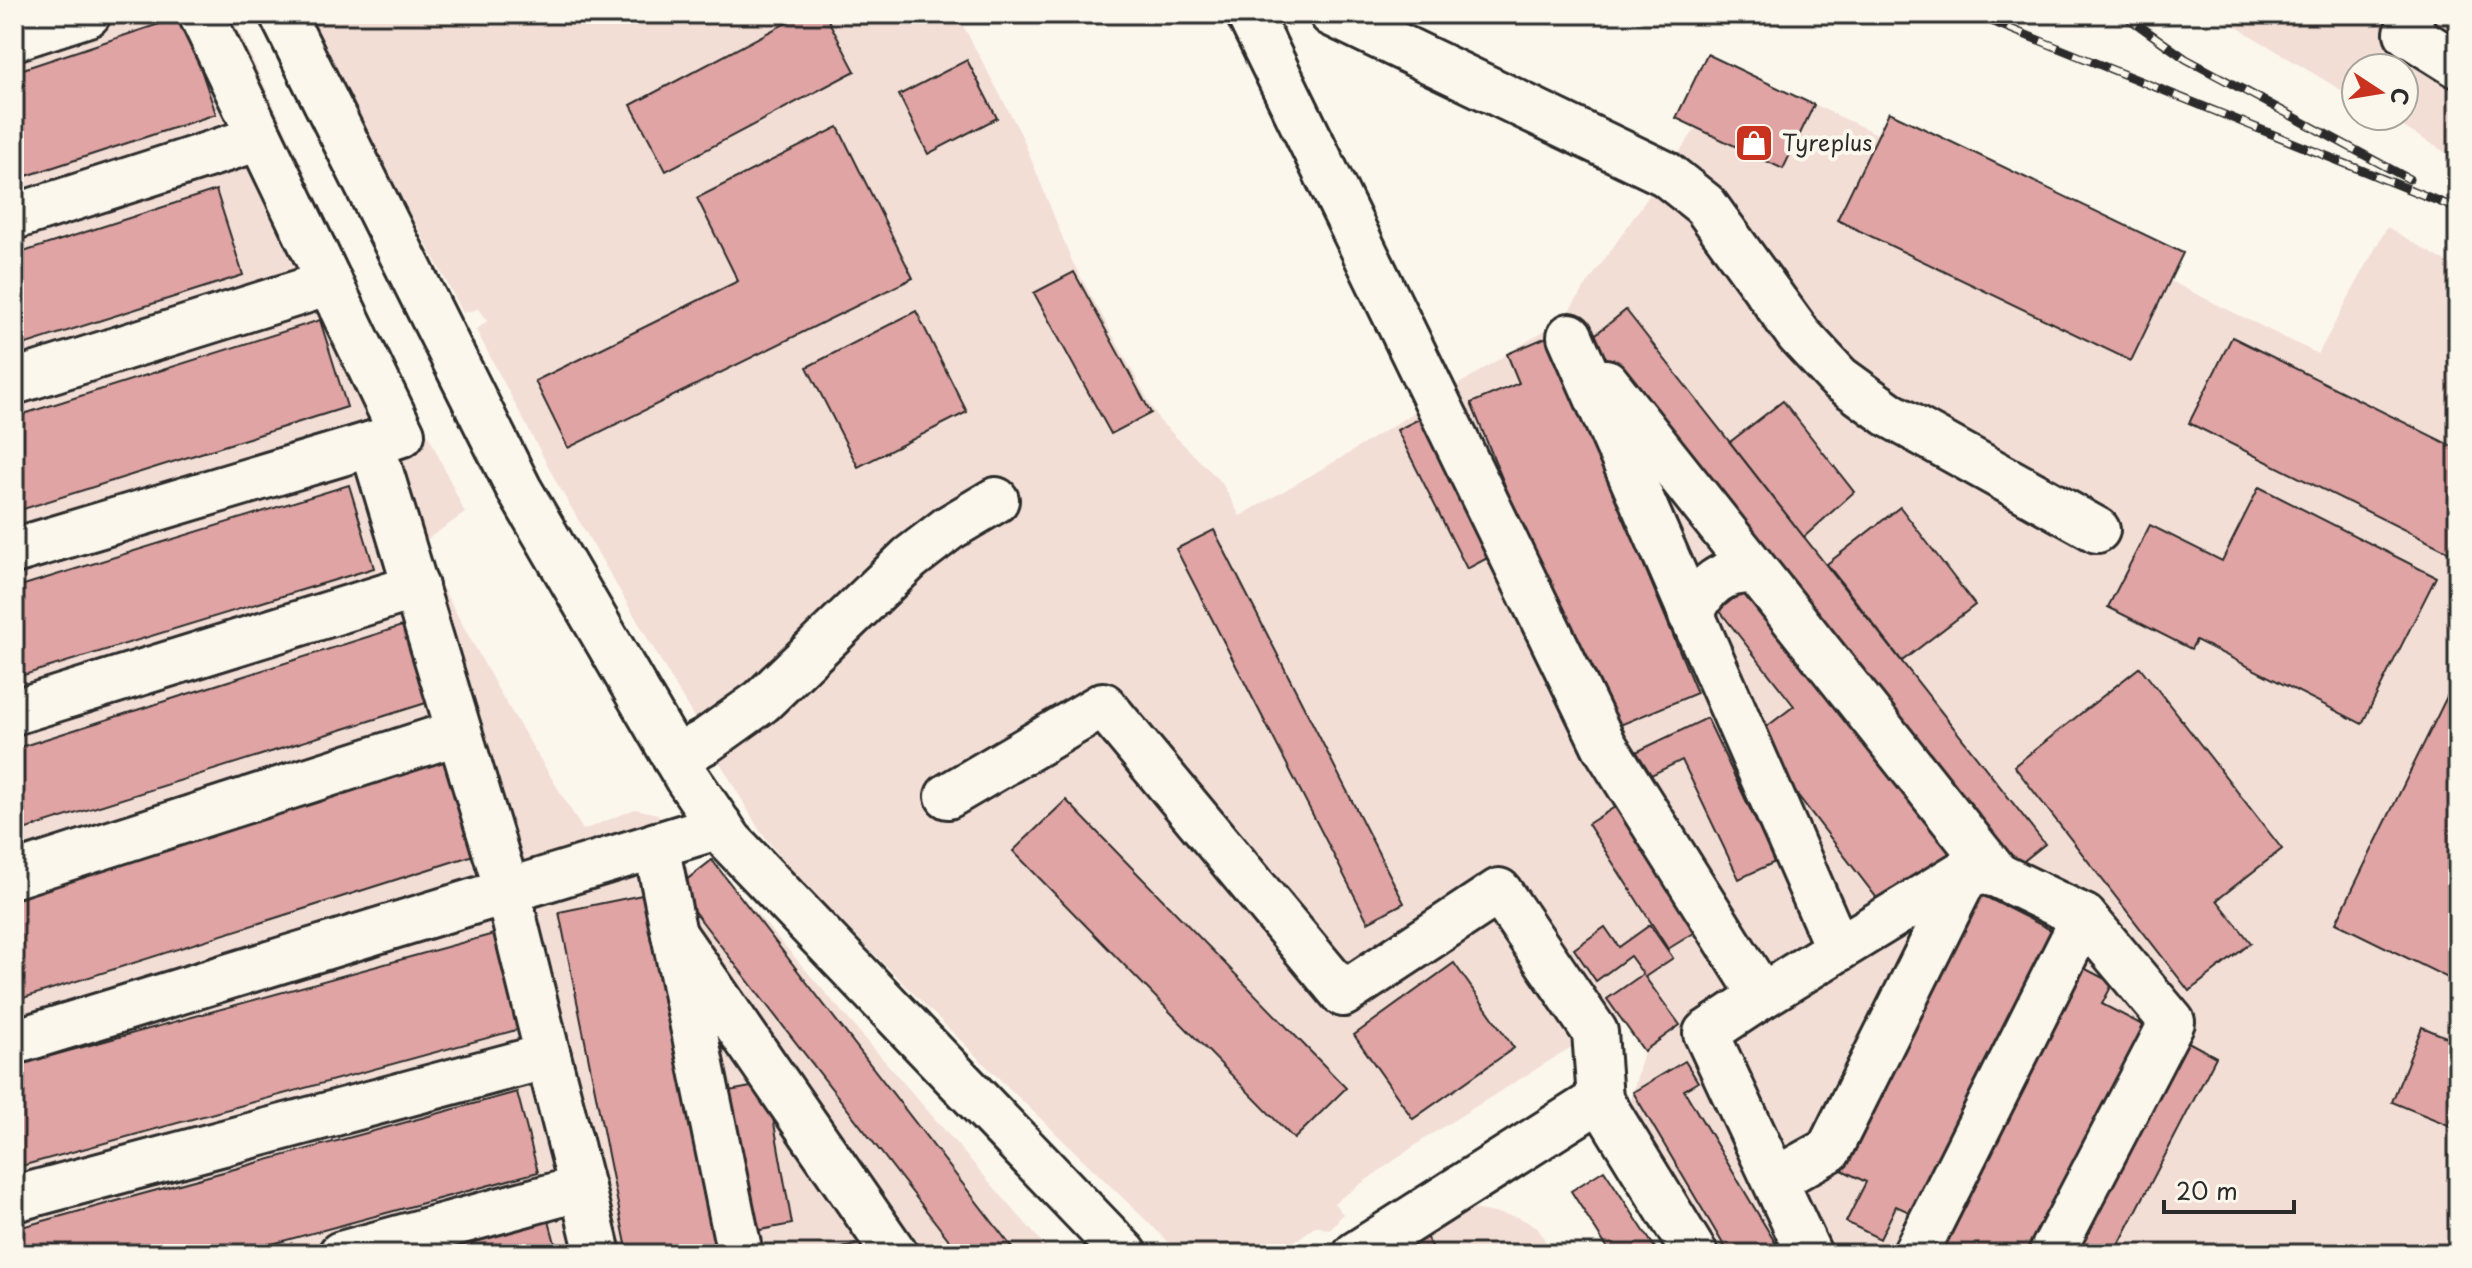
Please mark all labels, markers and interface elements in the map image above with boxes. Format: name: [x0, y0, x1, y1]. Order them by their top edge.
north arrow: [2340, 52, 2420, 132]
text: С: [2383, 85, 2419, 108]
shop icon: Tyreplus: [1733, 122, 1775, 164]
place label: Tyreplus: [1782, 125, 1872, 158]
scale bar: [2164, 1164, 2294, 1214]
text: 20 m: [2176, 1172, 2238, 1208]

